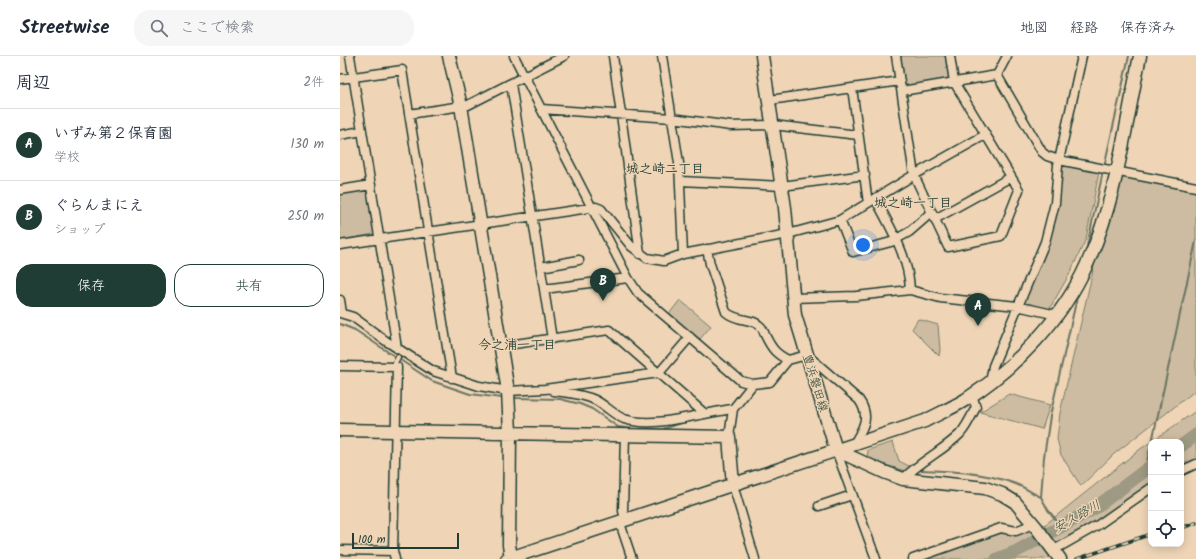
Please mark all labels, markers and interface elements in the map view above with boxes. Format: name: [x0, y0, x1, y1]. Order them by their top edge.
search box: [134, 10, 414, 46]
text: Streetwise: [20, 13, 110, 43]
text: ここで検索: [180, 16, 255, 40]
icon: search: [148, 17, 170, 39]
text: 地図: [1020, 17, 1048, 39]
text: 経路: [1070, 17, 1098, 39]
text: 保存済み: [1120, 17, 1176, 39]
text: 周辺: [16, 70, 50, 97]
text: 2件: [303, 72, 324, 93]
text: いずみ第２保育園: [54, 122, 173, 146]
text: A: [25, 134, 33, 155]
text: 130 m: [290, 134, 324, 155]
text: 学校: [54, 147, 80, 168]
district label: 城之崎二丁目: [626, 159, 704, 180]
district label: 城之崎一丁目: [874, 193, 952, 214]
text: ぐらんまにえ: [54, 194, 144, 218]
text: B: [25, 206, 33, 227]
text: 250 m: [287, 206, 324, 227]
text: ショップ: [54, 219, 105, 240]
your location: [853, 235, 873, 255]
button: 保存: [16, 264, 166, 307]
button: 共有: [174, 264, 324, 307]
pin: B: [590, 268, 616, 301]
pin: A: [965, 293, 991, 326]
district label: 今之浦一丁目: [478, 335, 556, 356]
street label: 豊浜磐田線: [797, 352, 833, 414]
map controls: [1148, 439, 1184, 547]
button: +: [1148, 439, 1184, 475]
button: −: [1148, 475, 1184, 511]
water label: 安久路川: [1049, 495, 1105, 539]
button: locate: [1148, 511, 1184, 547]
scale bar: [352, 531, 459, 550]
text: 100 m: [358, 531, 386, 549]

